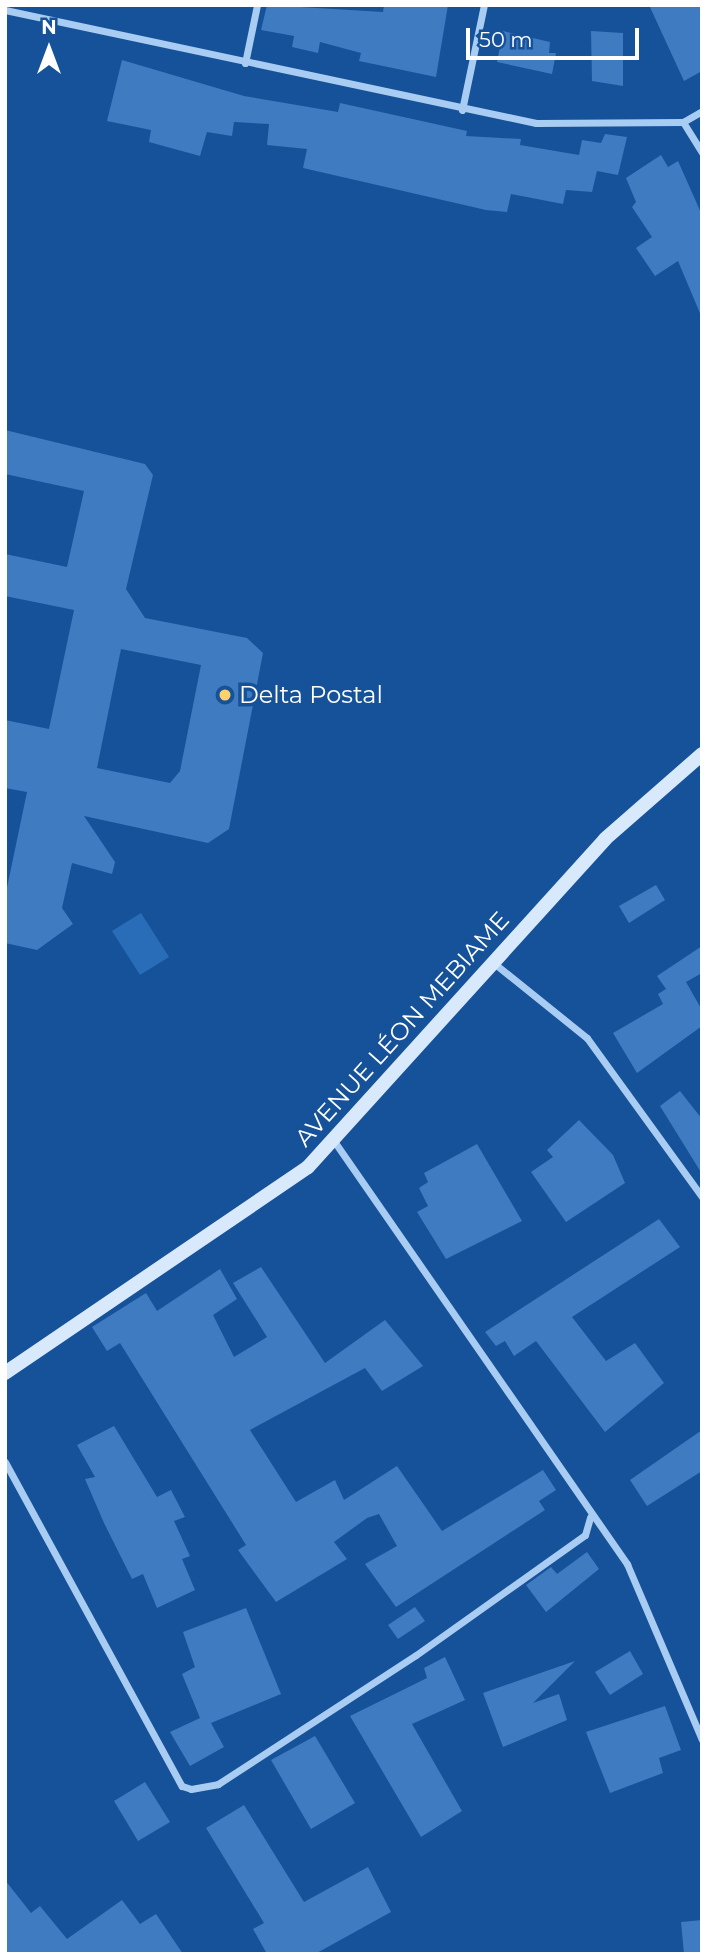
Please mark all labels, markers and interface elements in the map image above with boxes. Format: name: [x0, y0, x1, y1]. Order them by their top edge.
north arrow: [14, 14, 84, 84]
scale bar: [469, 14, 642, 58]
text: N: [41, 16, 57, 39]
text: 50 m: [479, 27, 533, 52]
place label: Delta Postal: [239, 681, 383, 709]
marker: Delta Postal: [217, 687, 233, 703]
street label: AVENUE LÉON MEBIAME: [289, 906, 515, 1152]

